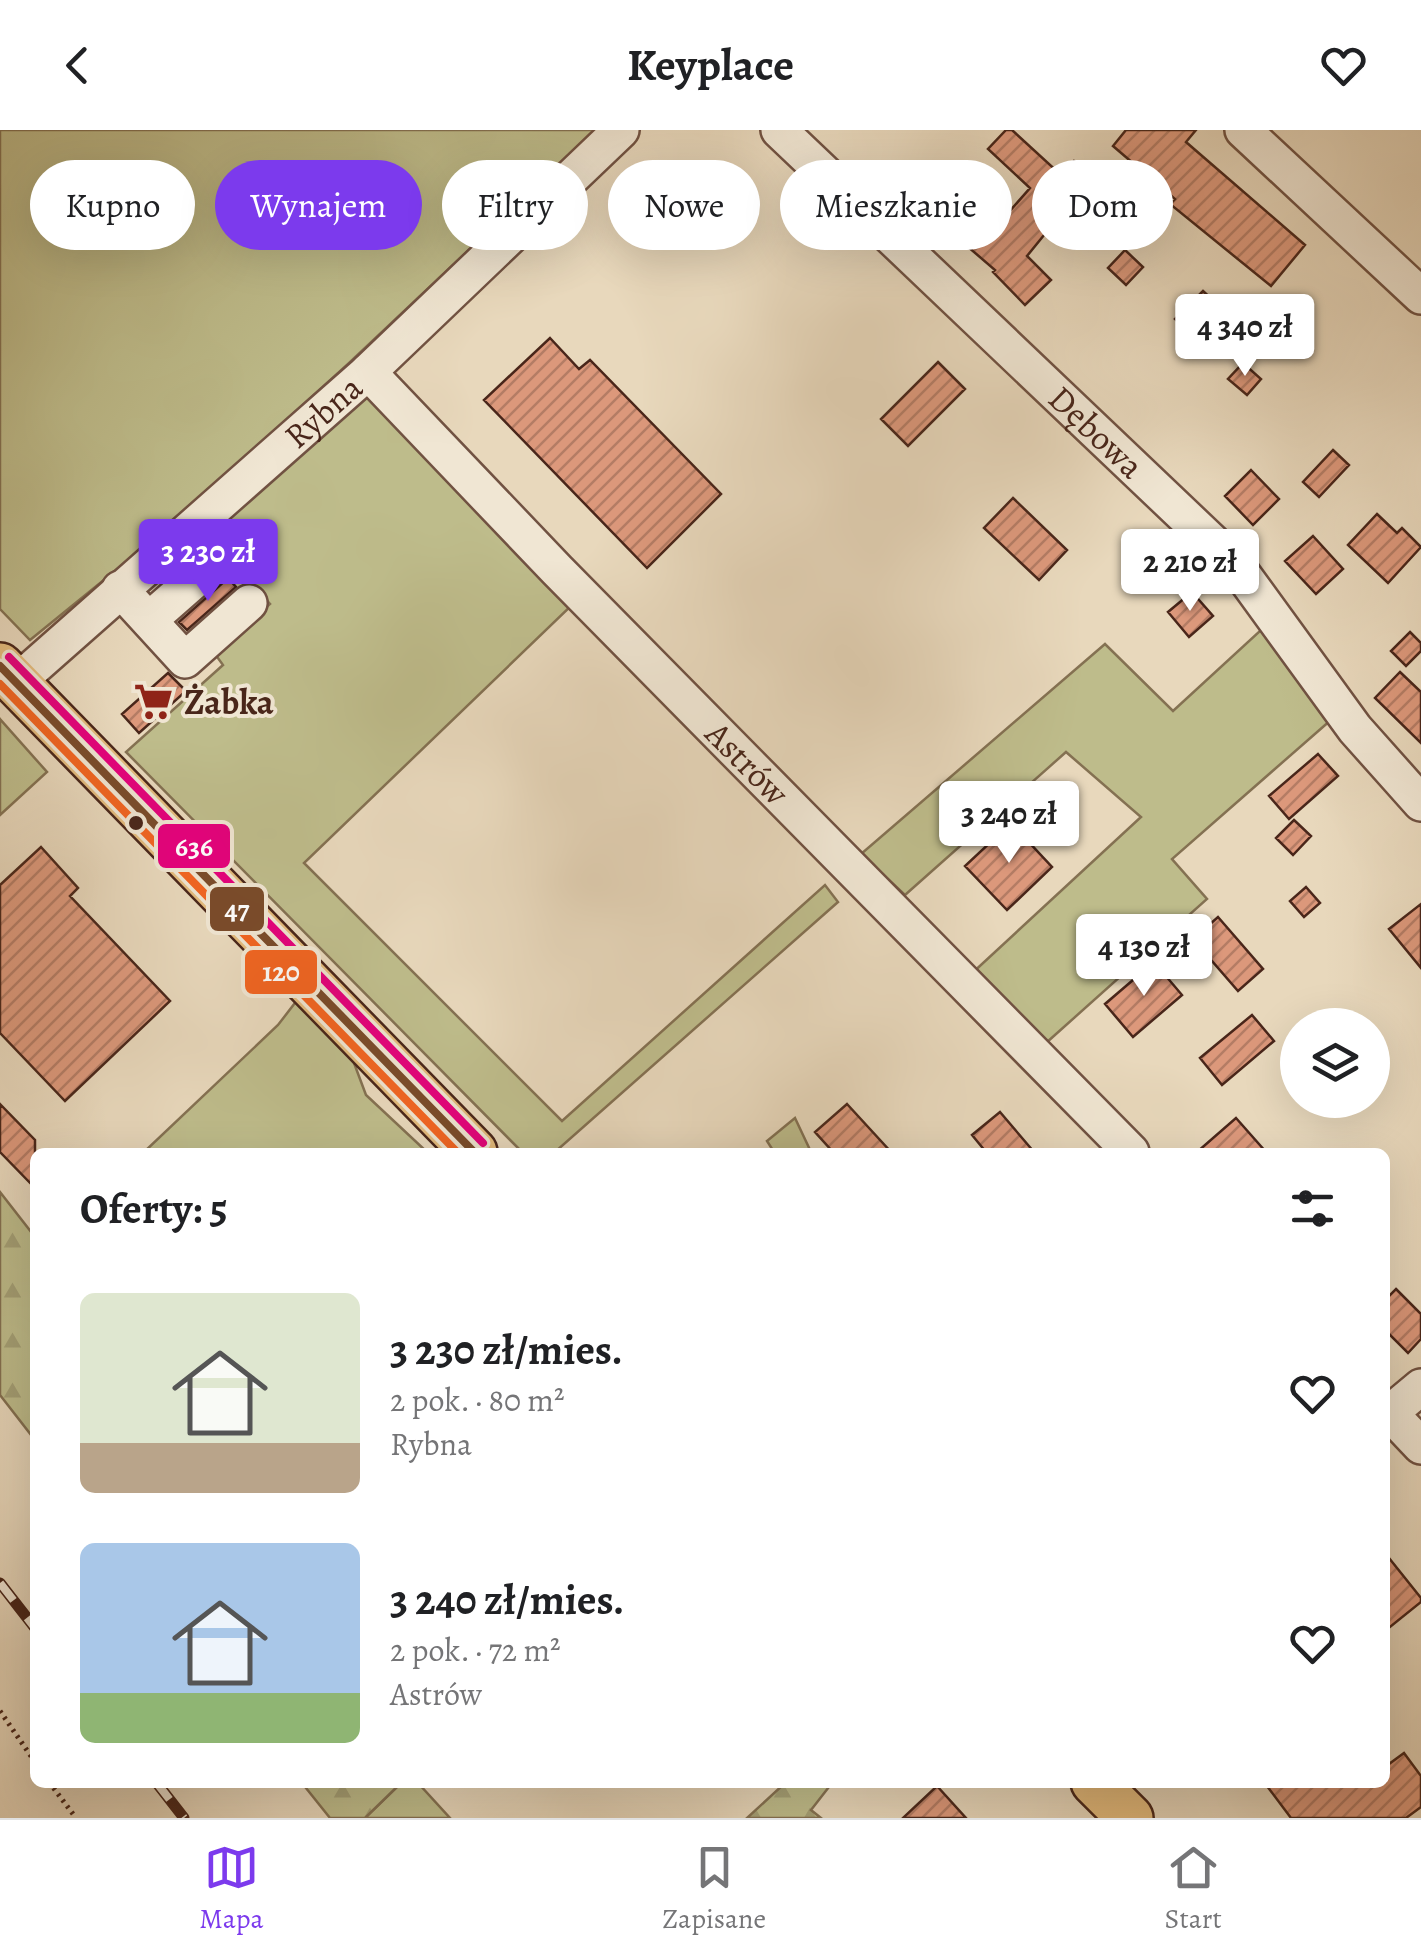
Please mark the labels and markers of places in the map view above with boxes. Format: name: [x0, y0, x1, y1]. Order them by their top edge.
pin: 4 340 zł: [1142, 294, 1348, 379]
pin: 3 230 zł: [105, 519, 311, 604]
pin: 2 210 zł: [1087, 529, 1293, 614]
place label: Żabka: [184, 678, 274, 726]
supermarket icon: Żabka: [133, 681, 175, 723]
pin: 3 240 zł: [906, 781, 1112, 866]
unlabelled marker: [126, 813, 146, 833]
pin: 4 130 zł: [1041, 914, 1247, 999]

